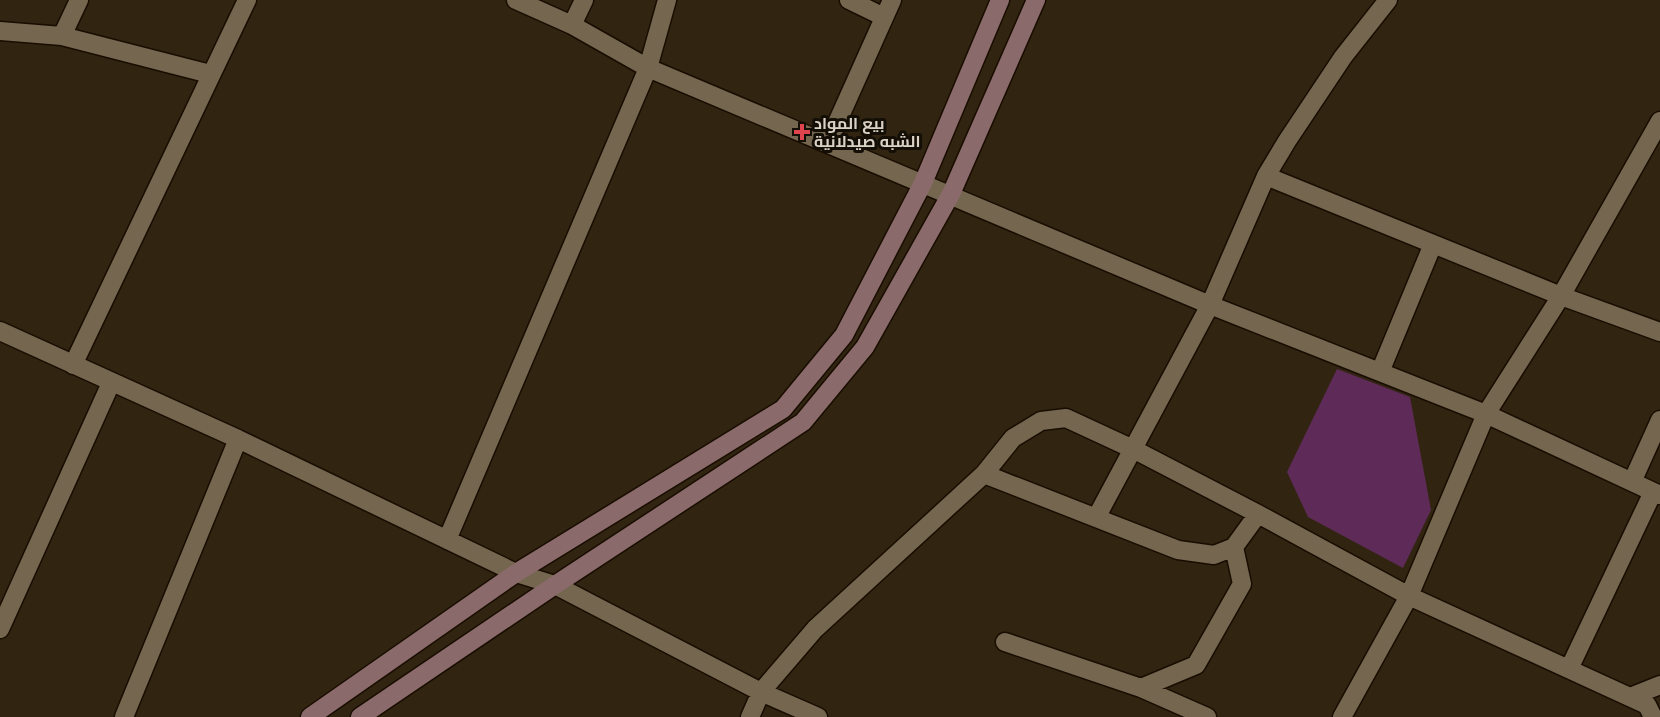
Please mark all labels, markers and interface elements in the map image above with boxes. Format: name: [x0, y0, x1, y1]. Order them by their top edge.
place label: بيع المواد الشبه صيدلانية: [814, 114, 920, 152]
marker: بيع المواد الشبه صيدلانية: [795, 125, 809, 139]

